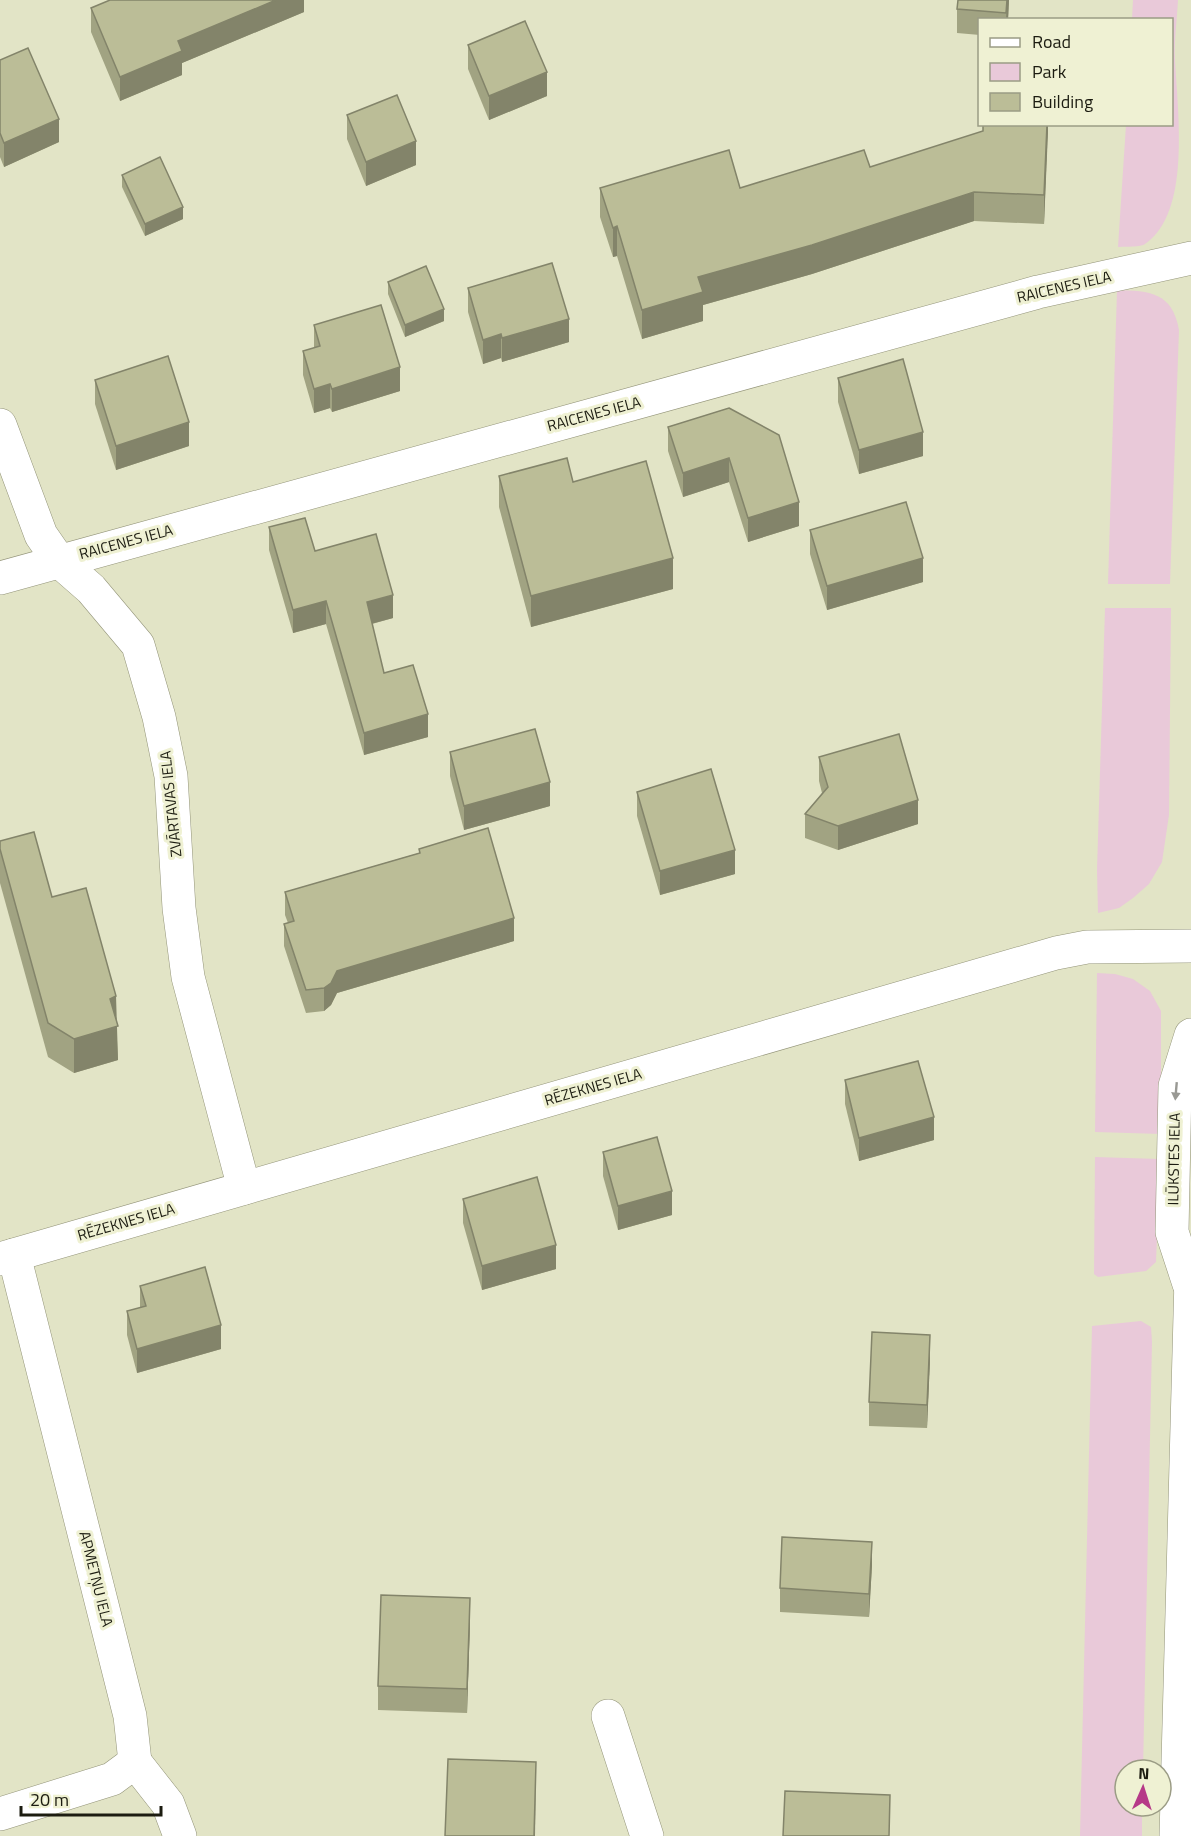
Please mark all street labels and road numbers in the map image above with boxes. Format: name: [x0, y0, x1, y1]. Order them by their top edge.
street label: RAICENES IELA: [1014, 264, 1113, 309]
street label: RAICENES IELA: [544, 390, 643, 437]
street label: RAICENES IELA: [76, 518, 175, 565]
street label: ZVĀRTAVAS IELA: [153, 750, 188, 858]
street label: RĒZEKNES IELA: [541, 1062, 644, 1111]
street label: ILŪKSTES IELA: [1161, 1112, 1186, 1206]
street label: RĒZEKNES IELA: [74, 1197, 177, 1246]
street label: APMETŅU IELA: [73, 1529, 119, 1629]

